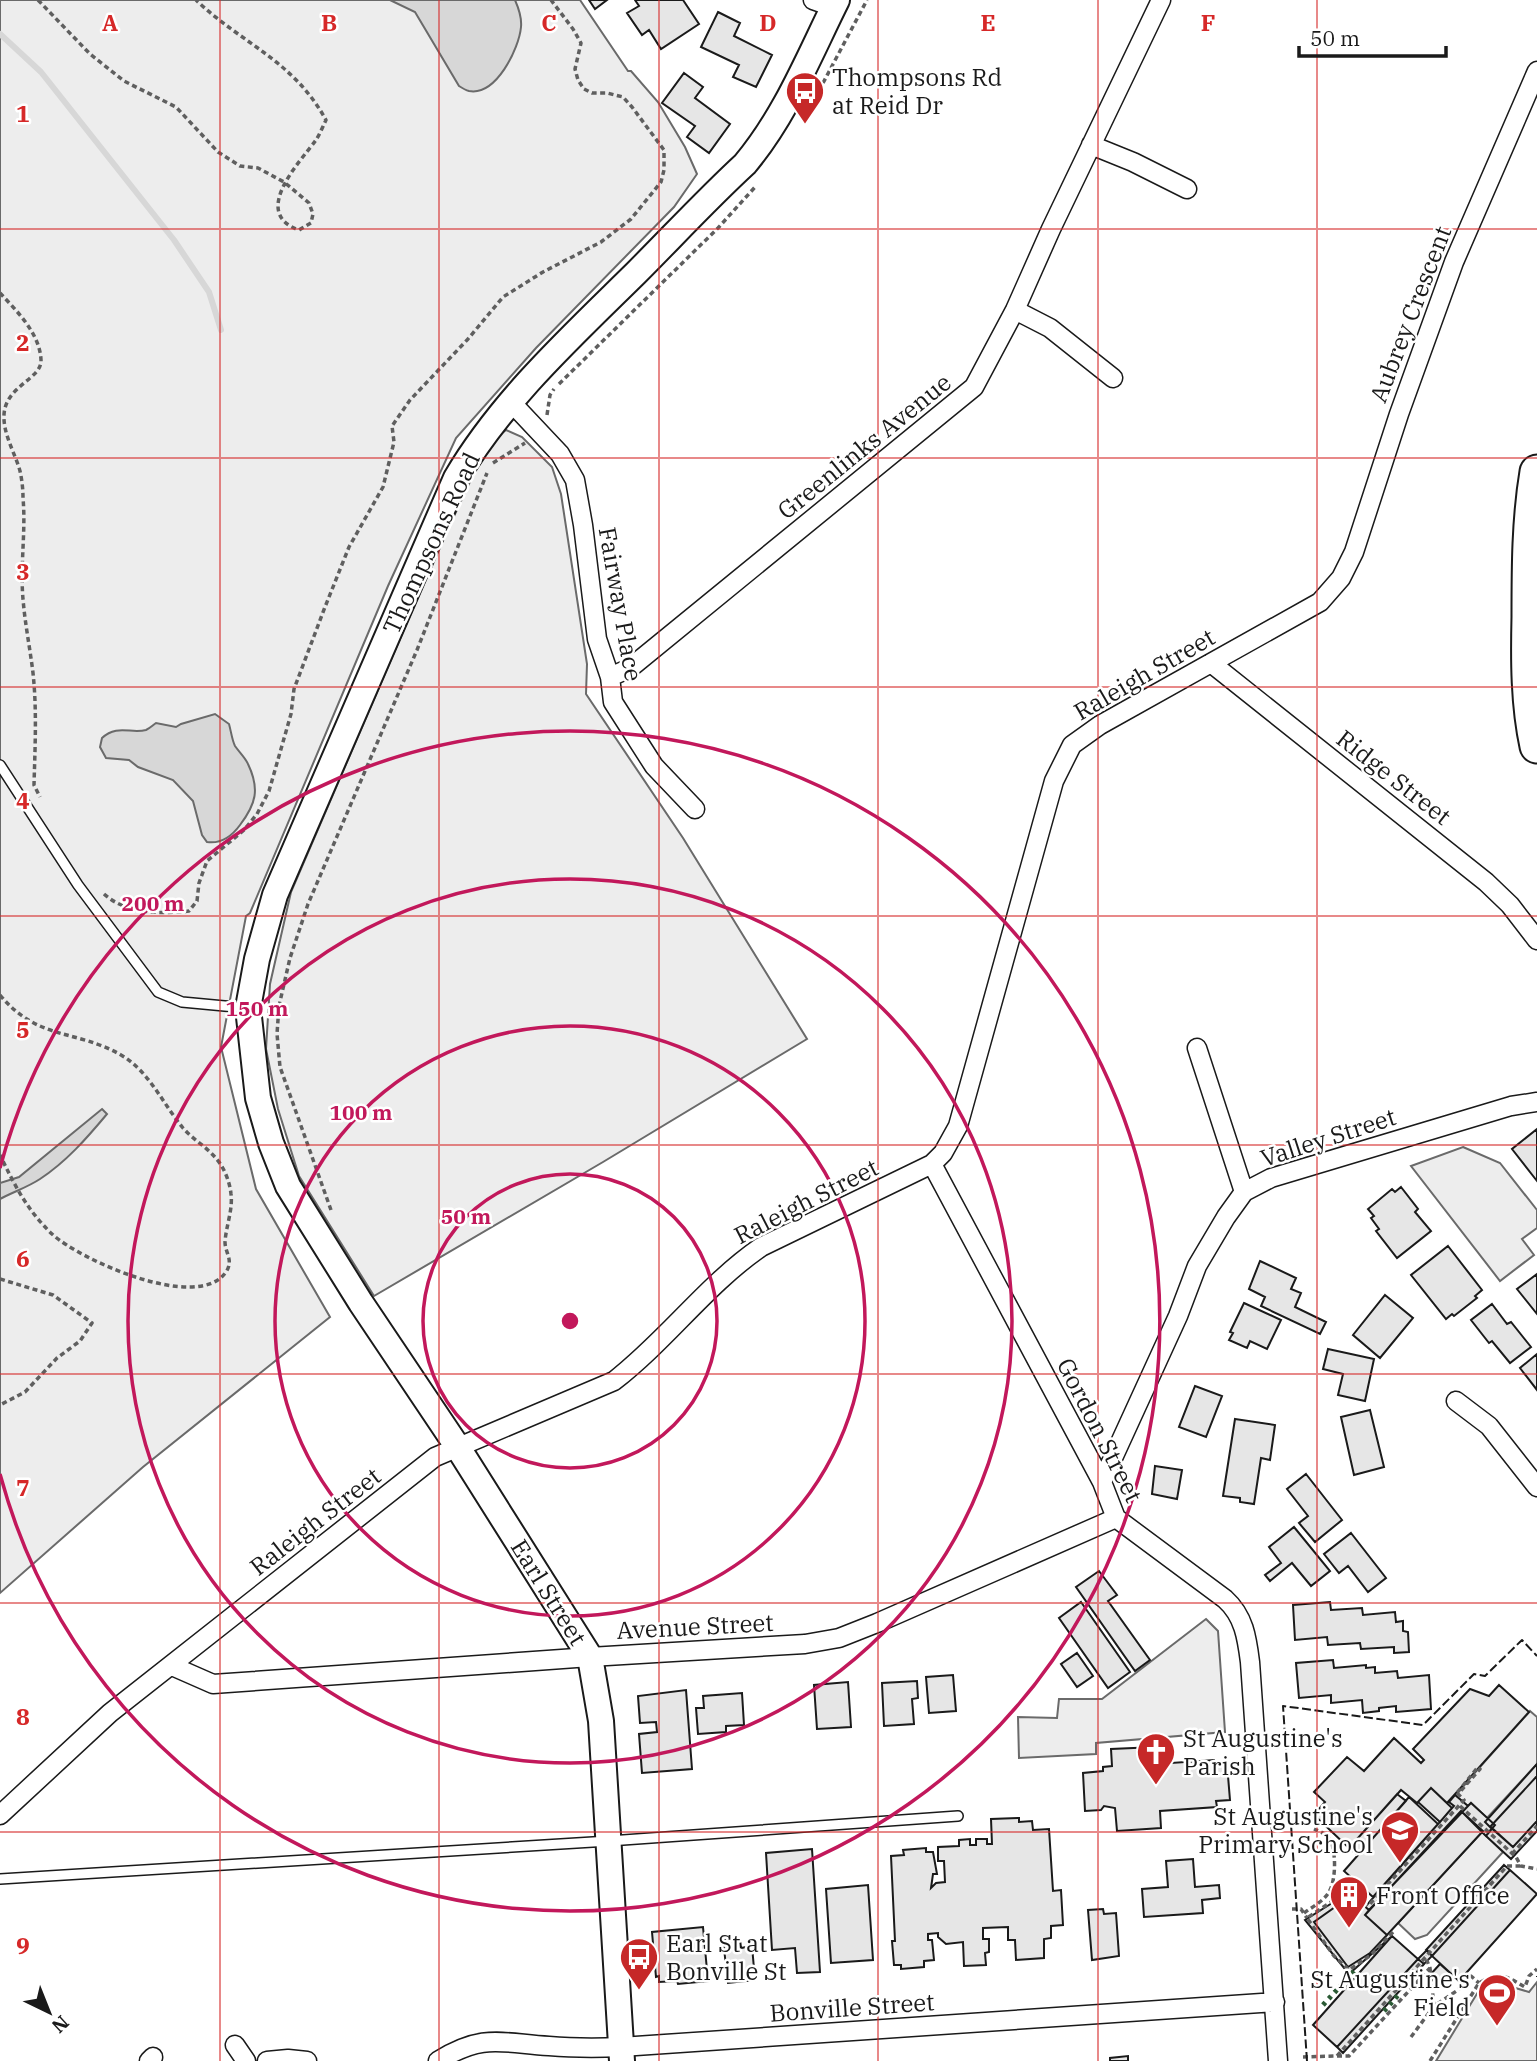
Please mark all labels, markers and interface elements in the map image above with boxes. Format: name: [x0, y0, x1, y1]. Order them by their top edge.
text: A: [102, 7, 118, 37]
text: B: [321, 7, 337, 37]
text: C: [541, 7, 557, 37]
text: D: [759, 7, 777, 37]
text: E: [980, 7, 996, 37]
text: F: [1201, 7, 1215, 37]
scale bar: [1299, 14, 1446, 58]
text: 50 m: [1310, 24, 1360, 52]
place label: Thompsons Rd at Reid Dr: [832, 61, 1002, 121]
bus stop icon: Thompsons Rd at Reid Dr: [784, 70, 826, 125]
text: 1: [16, 98, 30, 128]
street label: Aubrey Crescent: [1362, 221, 1458, 407]
text: 2: [16, 327, 30, 357]
street label: Greenlinks Avenue: [770, 366, 958, 526]
street label: Thompsons Road: [375, 447, 487, 639]
street label: Fairway Place: [592, 524, 650, 684]
text: 3: [16, 556, 30, 586]
street label: Raleigh Street: [1068, 621, 1220, 727]
street label: Ridge Street: [1330, 722, 1458, 832]
text: 4: [16, 785, 30, 815]
text: 200 m: [121, 889, 185, 917]
text: 150 m: [225, 994, 289, 1022]
text: 5: [16, 1014, 30, 1044]
text: 100 m: [329, 1098, 393, 1126]
street label: Valley Street: [1256, 1100, 1400, 1174]
street label: Raleigh Street: [728, 1151, 884, 1251]
text: 50 m: [441, 1202, 491, 1230]
text: 6: [16, 1243, 30, 1273]
centre of rings: [558, 1309, 582, 1333]
street label: Gordon Street: [1050, 1352, 1150, 1508]
street label: Raleigh Street: [243, 1460, 387, 1582]
text: 7: [16, 1472, 30, 1502]
street label: Earl Street: [504, 1533, 594, 1651]
street label: Avenue Street: [616, 1606, 774, 1646]
text: 8: [16, 1701, 30, 1731]
place label: St Augustine's Parish: [1183, 1722, 1343, 1782]
church icon: St Augustine's Parish: [1135, 1731, 1177, 1786]
place label: St Augustine's Primary School: [1198, 1800, 1373, 1860]
school or university icon: St Augustine's Primary School: [1379, 1809, 1421, 1864]
building icon: Front Office: [1328, 1874, 1370, 1929]
place label: Front Office: [1376, 1879, 1510, 1911]
place label: Earl St at Bonville St: [666, 1927, 786, 1987]
text: 9: [16, 1930, 30, 1960]
bus stop icon: Earl St at Bonville St: [618, 1936, 660, 1991]
place label: St Augustine's Field: [1310, 1963, 1470, 2023]
sports icon: St Augustine's Field: [1476, 1972, 1518, 2027]
north arrow: [14, 1977, 84, 2047]
street label: Bonville Street: [768, 1985, 936, 2029]
text: N: [47, 2011, 74, 2038]

